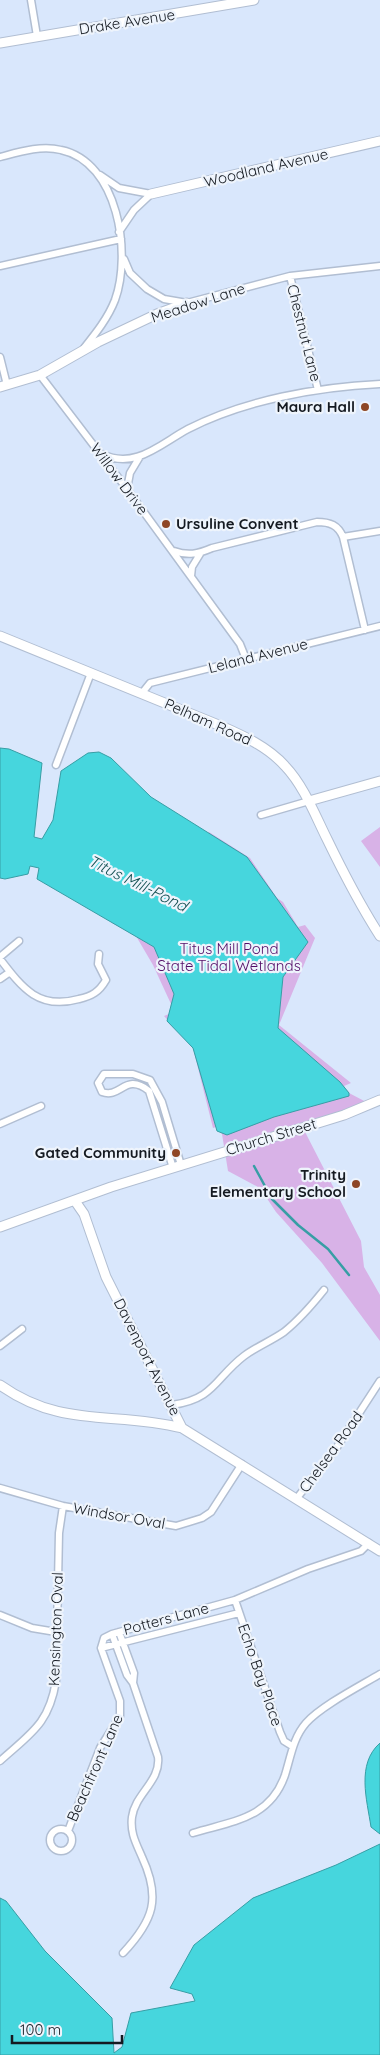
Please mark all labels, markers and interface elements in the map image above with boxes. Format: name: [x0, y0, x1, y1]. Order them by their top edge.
street label: Drake Avenue: [78, 5, 176, 38]
street label: Woodland Avenue: [202, 144, 330, 191]
street label: Meadow Lane: [148, 278, 247, 327]
street label: Chestnut Lane: [283, 282, 326, 383]
place label: Maura Hall: [276, 397, 355, 416]
marker: Maura Hall: [359, 401, 371, 413]
street label: Willow Drive: [86, 439, 153, 518]
place label: Ursuline Convent: [176, 514, 299, 533]
marker: Ursuline Convent: [160, 518, 172, 530]
street label: Leland Avenue: [206, 634, 310, 677]
street label: Pelham Road: [162, 694, 255, 749]
water label: Titus Mill-Pond: [85, 850, 193, 917]
park label: Titus Mill Pond State Tidal Wetlands: [157, 939, 301, 975]
street label: Church Street: [223, 1114, 318, 1159]
place label: Gated Community: [35, 1143, 166, 1162]
marker: Gated Community: [170, 1147, 182, 1159]
place label: Trinity Elementary School: [210, 1165, 346, 1201]
marker: Trinity Elementary School: [350, 1178, 362, 1190]
street label: Davenport Avenue: [110, 1295, 185, 1419]
street label: Chelsea Road: [295, 1407, 367, 1496]
street label: Windsor Oval: [71, 1498, 167, 1533]
street label: Kensington Oval: [44, 1572, 67, 1686]
street label: Potters Lane: [121, 1598, 211, 1639]
street label: Echo Bay Place: [234, 1621, 287, 1729]
street label: Beachfront Lane: [62, 1711, 127, 1824]
scale bar: [12, 2012, 122, 2044]
text: 100 m: [20, 2020, 61, 2039]

